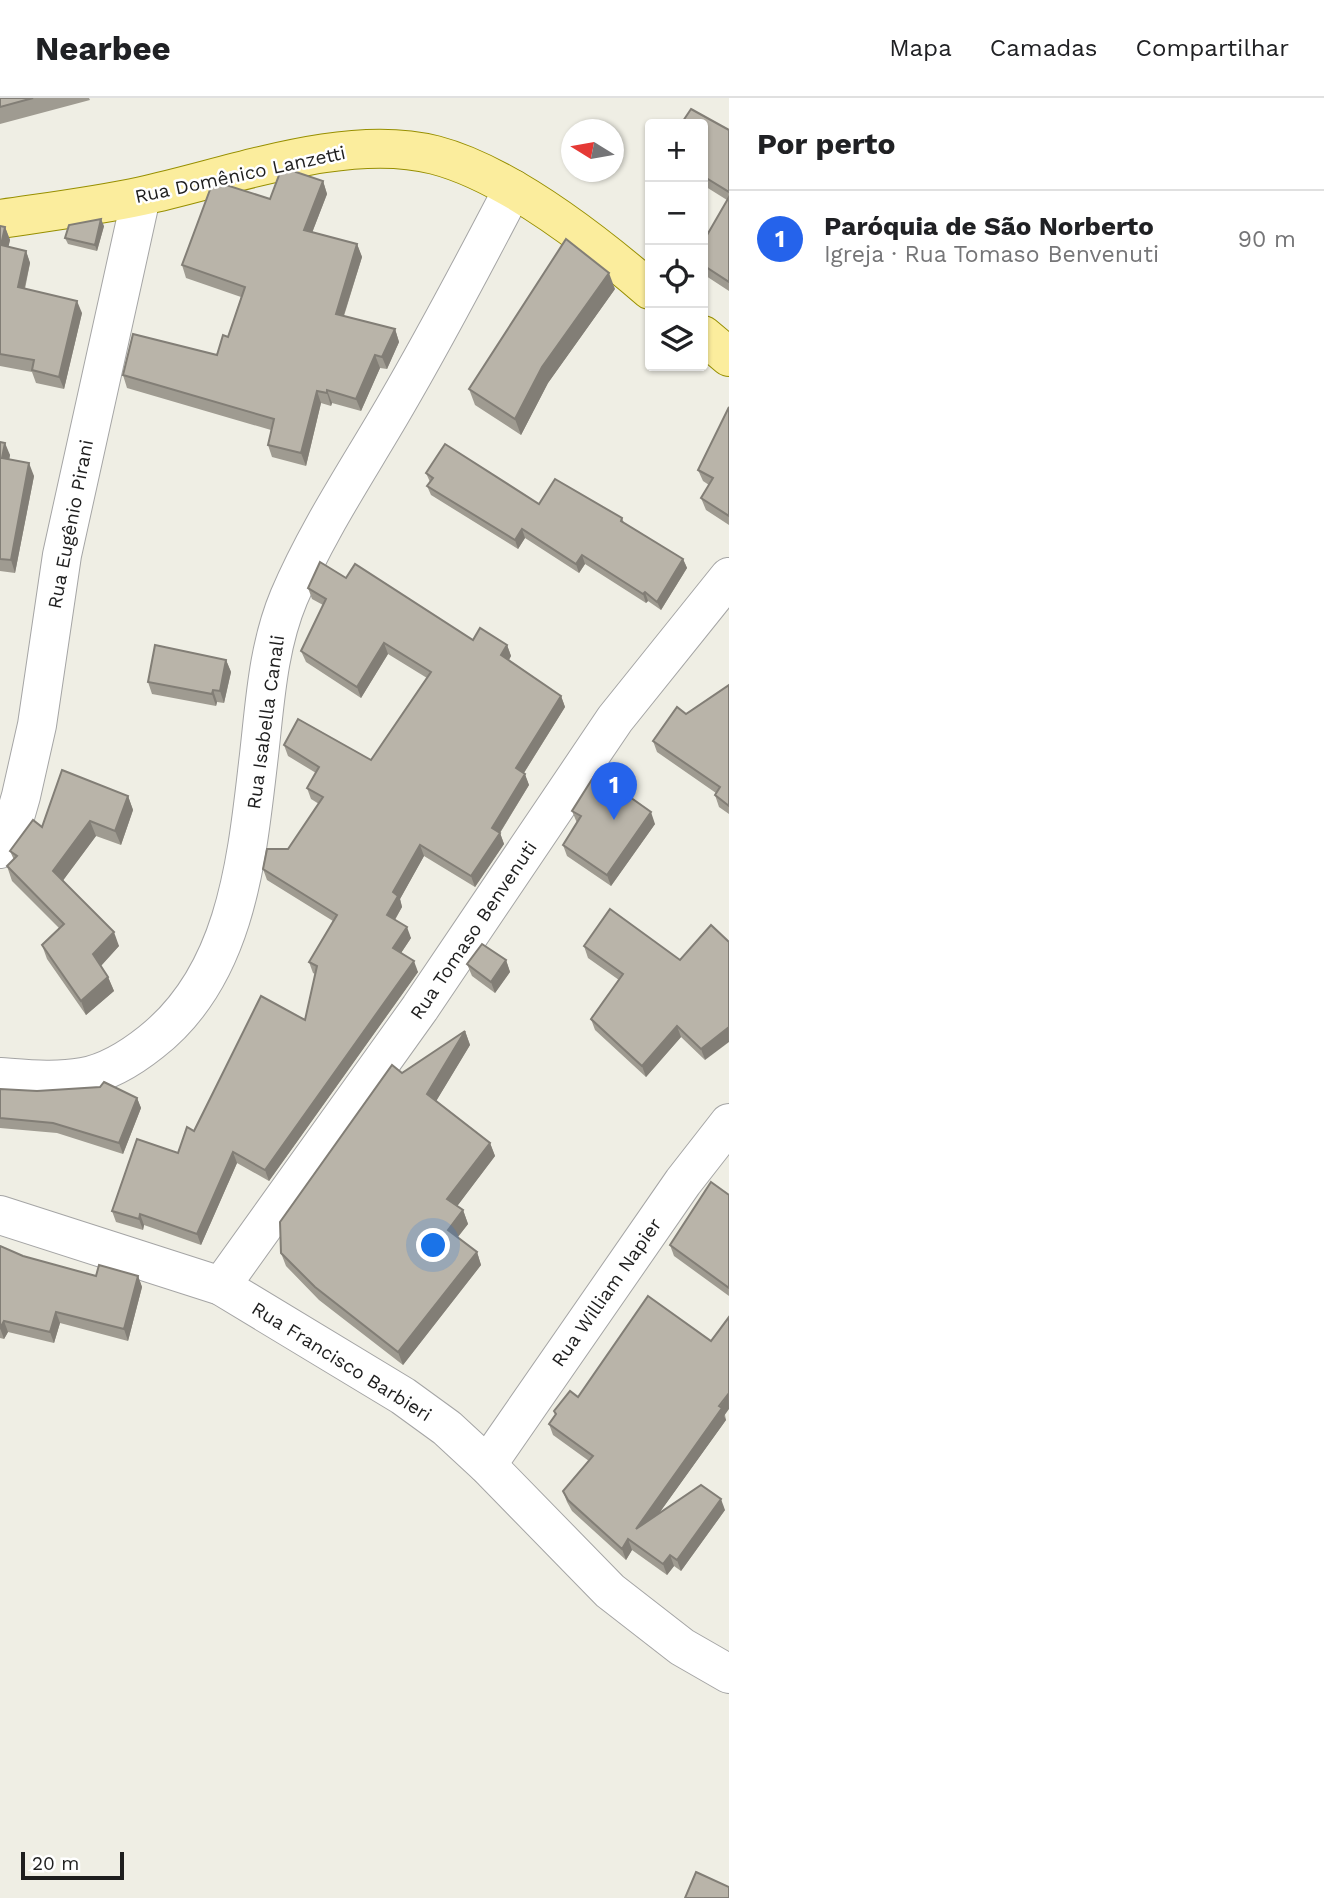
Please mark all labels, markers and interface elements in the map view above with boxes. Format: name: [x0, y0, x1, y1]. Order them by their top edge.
text: Nearbee: [35, 29, 171, 68]
text: Mapa: [889, 34, 952, 62]
text: Camadas: [990, 34, 1098, 62]
text: Compartilhar: [1136, 34, 1289, 62]
north arrow: [561, 119, 624, 182]
map controls: [645, 119, 708, 371]
button: +: [645, 119, 708, 182]
text: Por perto: [757, 126, 895, 161]
street label: Rua Domênico Lanzetti: [133, 141, 348, 208]
button: −: [645, 182, 708, 245]
text: Paróquia de São Norberto: [824, 211, 1154, 241]
text: 1: [775, 226, 785, 253]
text: 90 m: [1238, 226, 1296, 253]
text: Igreja · Rua Tomaso Benvenuti: [824, 241, 1159, 268]
button: locate: [645, 245, 708, 308]
button: layers: [645, 308, 708, 371]
street label: Rua Eugênio Pirani: [43, 437, 98, 611]
street label: Rua Isabella Canali: [242, 634, 289, 811]
pin: 1: [591, 762, 637, 820]
street label: Rua Tomaso Benvenuti: [405, 837, 542, 1024]
street label: Rua William Napier: [546, 1213, 666, 1371]
your location: [416, 1228, 450, 1262]
street label: Rua Francisco Barbieri: [248, 1297, 436, 1426]
scale bar: [21, 1849, 124, 1881]
text: 20 m: [32, 1852, 79, 1875]

